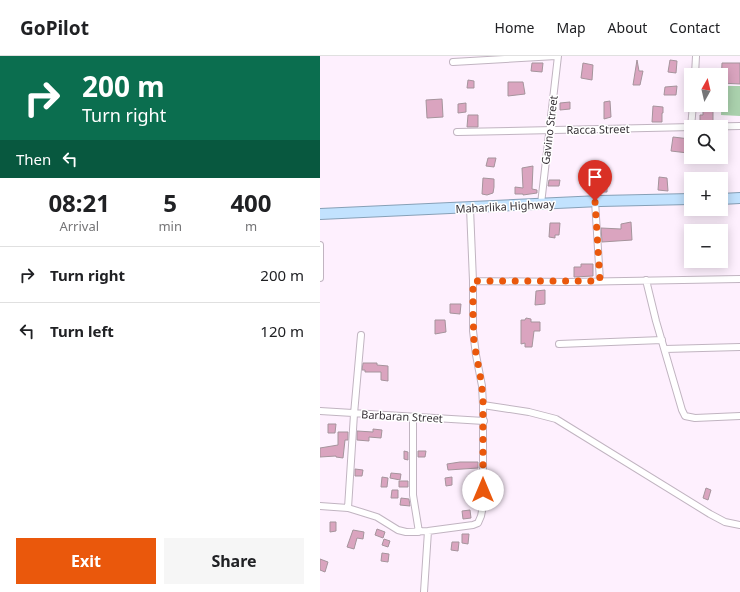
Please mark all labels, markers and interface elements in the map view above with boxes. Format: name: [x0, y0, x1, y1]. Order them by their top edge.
text: GoPilot: [20, 15, 89, 41]
text: Home: [495, 18, 534, 37]
text: Map: [556, 18, 586, 37]
text: About: [608, 18, 647, 37]
text: Contact: [669, 18, 720, 37]
text: 200 m: [82, 67, 165, 105]
north arrow: [684, 68, 728, 112]
map controls: [684, 68, 728, 268]
icon: right: [16, 72, 68, 124]
street label: Gavino Street: [537, 95, 561, 165]
text: Turn right: [82, 103, 166, 127]
button: search: [684, 120, 728, 164]
street label: Racca Street: [566, 121, 630, 137]
icon: left: [59, 148, 81, 170]
text: Then: [16, 149, 51, 169]
pin: [578, 160, 612, 201]
icon: arrive: [584, 166, 606, 188]
button: +: [684, 172, 728, 216]
text: 08:21: [48, 186, 110, 219]
text: 5: [163, 186, 177, 219]
text: 400: [230, 186, 272, 219]
street label: Maharlika Highway: [455, 196, 555, 216]
text: Arrival: [59, 217, 99, 235]
text: min: [158, 217, 182, 235]
text: m: [245, 217, 257, 235]
button: −: [684, 224, 728, 268]
icon: right: [16, 264, 38, 286]
text: Turn right: [50, 265, 125, 285]
text: 200 m: [260, 265, 304, 285]
icon: left: [16, 320, 38, 342]
text: Turn left: [50, 321, 114, 341]
text: 120 m: [260, 321, 304, 341]
street label: Barbaran Street: [361, 406, 443, 426]
position arrow: [462, 469, 504, 511]
button: Exit: [16, 538, 156, 584]
button: Share: [164, 538, 304, 584]

